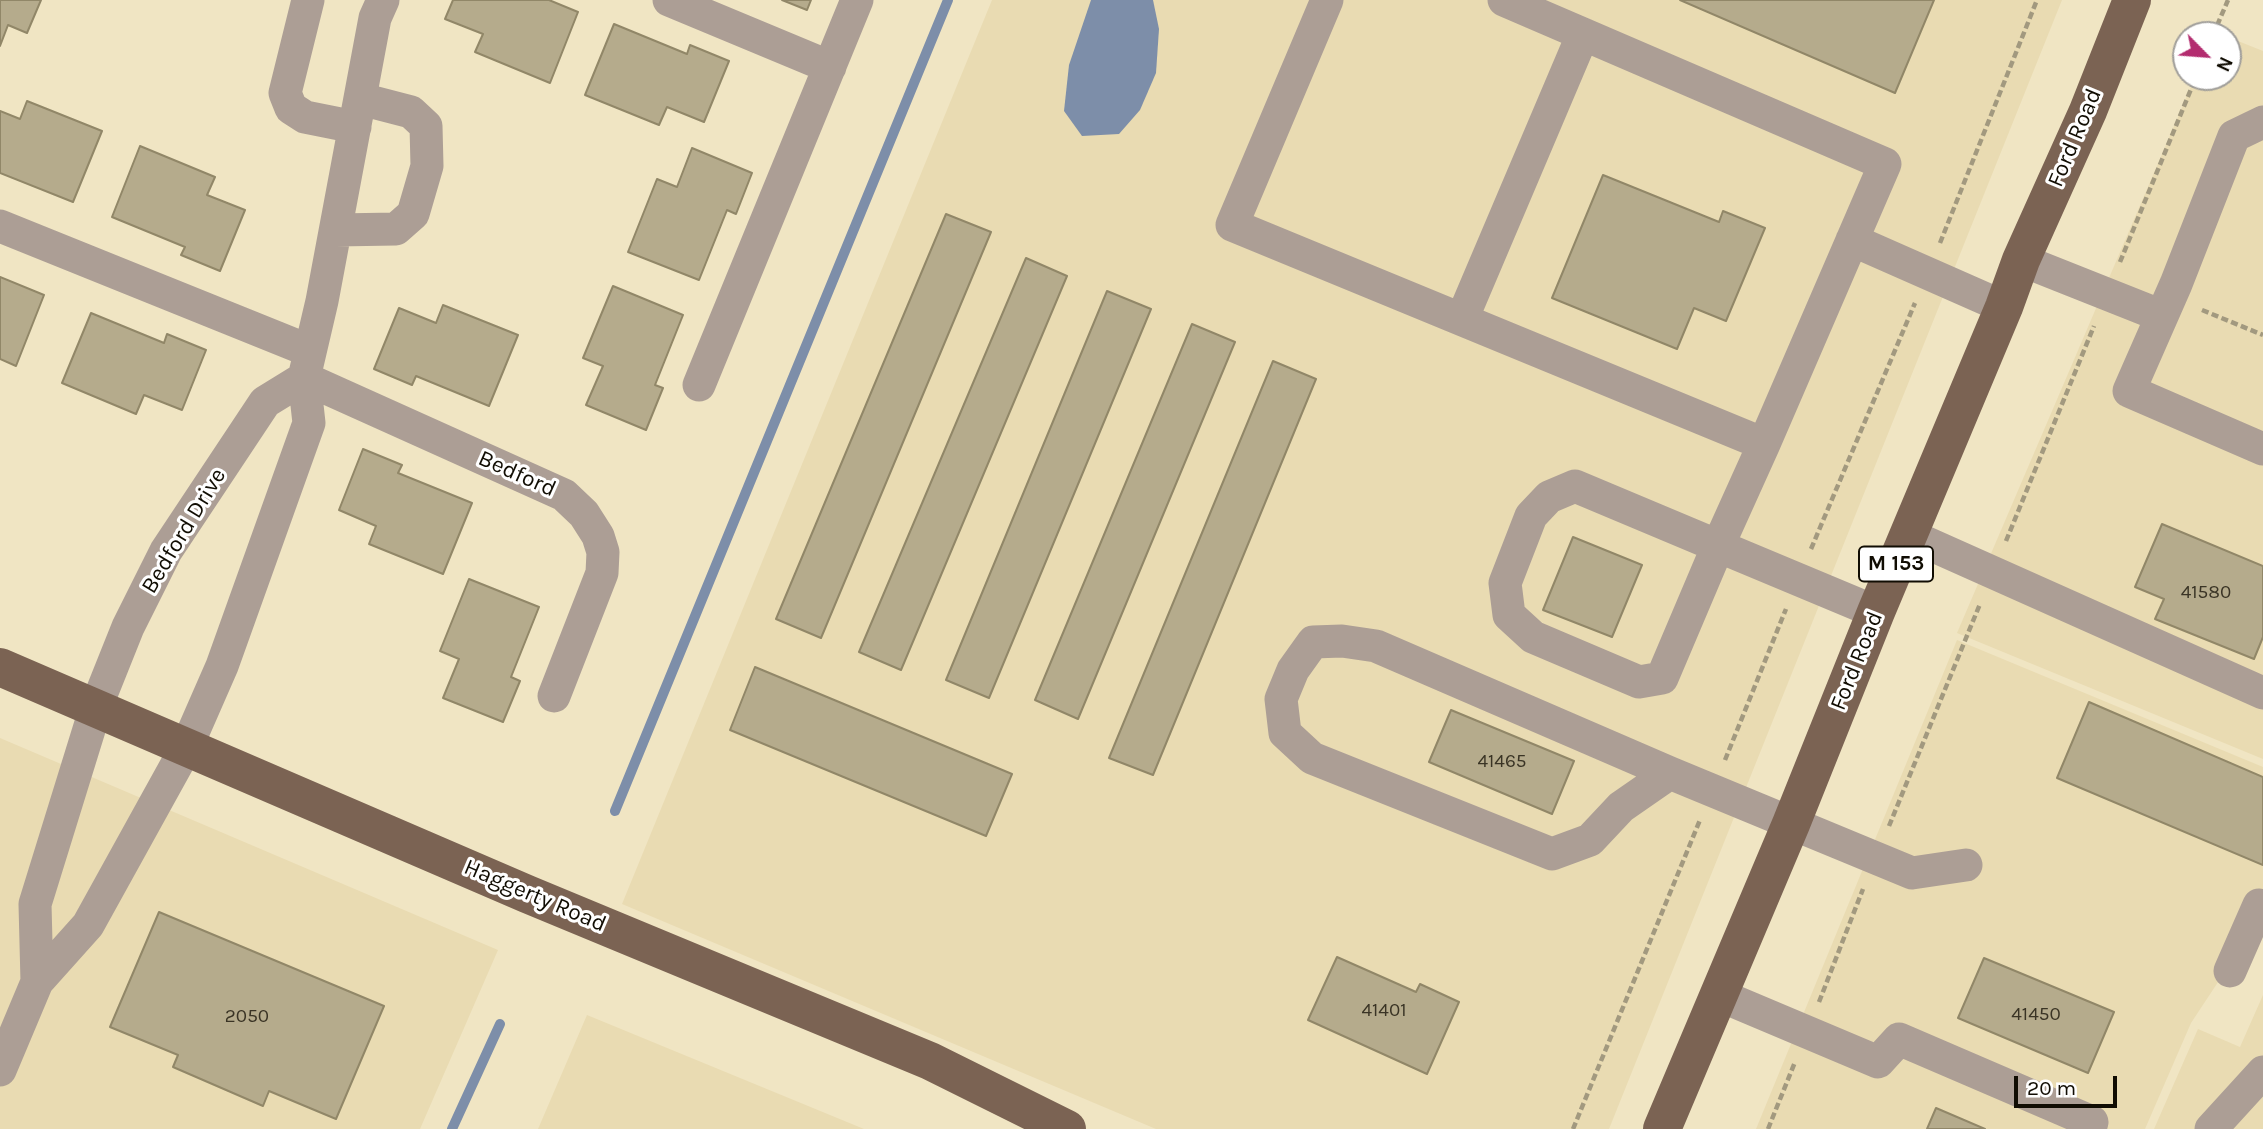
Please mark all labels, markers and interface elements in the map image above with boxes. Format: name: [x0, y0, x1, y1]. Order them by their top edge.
north arrow: [2172, 21, 2242, 91]
text: N: [2211, 53, 2237, 75]
street label: Ford Road: [2042, 85, 2108, 191]
street label: Bedford: [474, 445, 560, 503]
street label: Bedford Drive: [136, 463, 232, 599]
road number: M 153: [1859, 546, 1933, 582]
house number: 41580: [2181, 582, 2231, 604]
street label: Ford Road: [1825, 607, 1889, 715]
house number: 41465: [1477, 751, 1527, 773]
street label: Haggerty Road: [460, 854, 610, 938]
house number: 41401: [1361, 1000, 1407, 1022]
house number: 41450: [2011, 1004, 2061, 1026]
house number: 2050: [225, 1006, 269, 1028]
scale bar: [2018, 1062, 2121, 1106]
text: 20 m: [2027, 1076, 2076, 1100]

